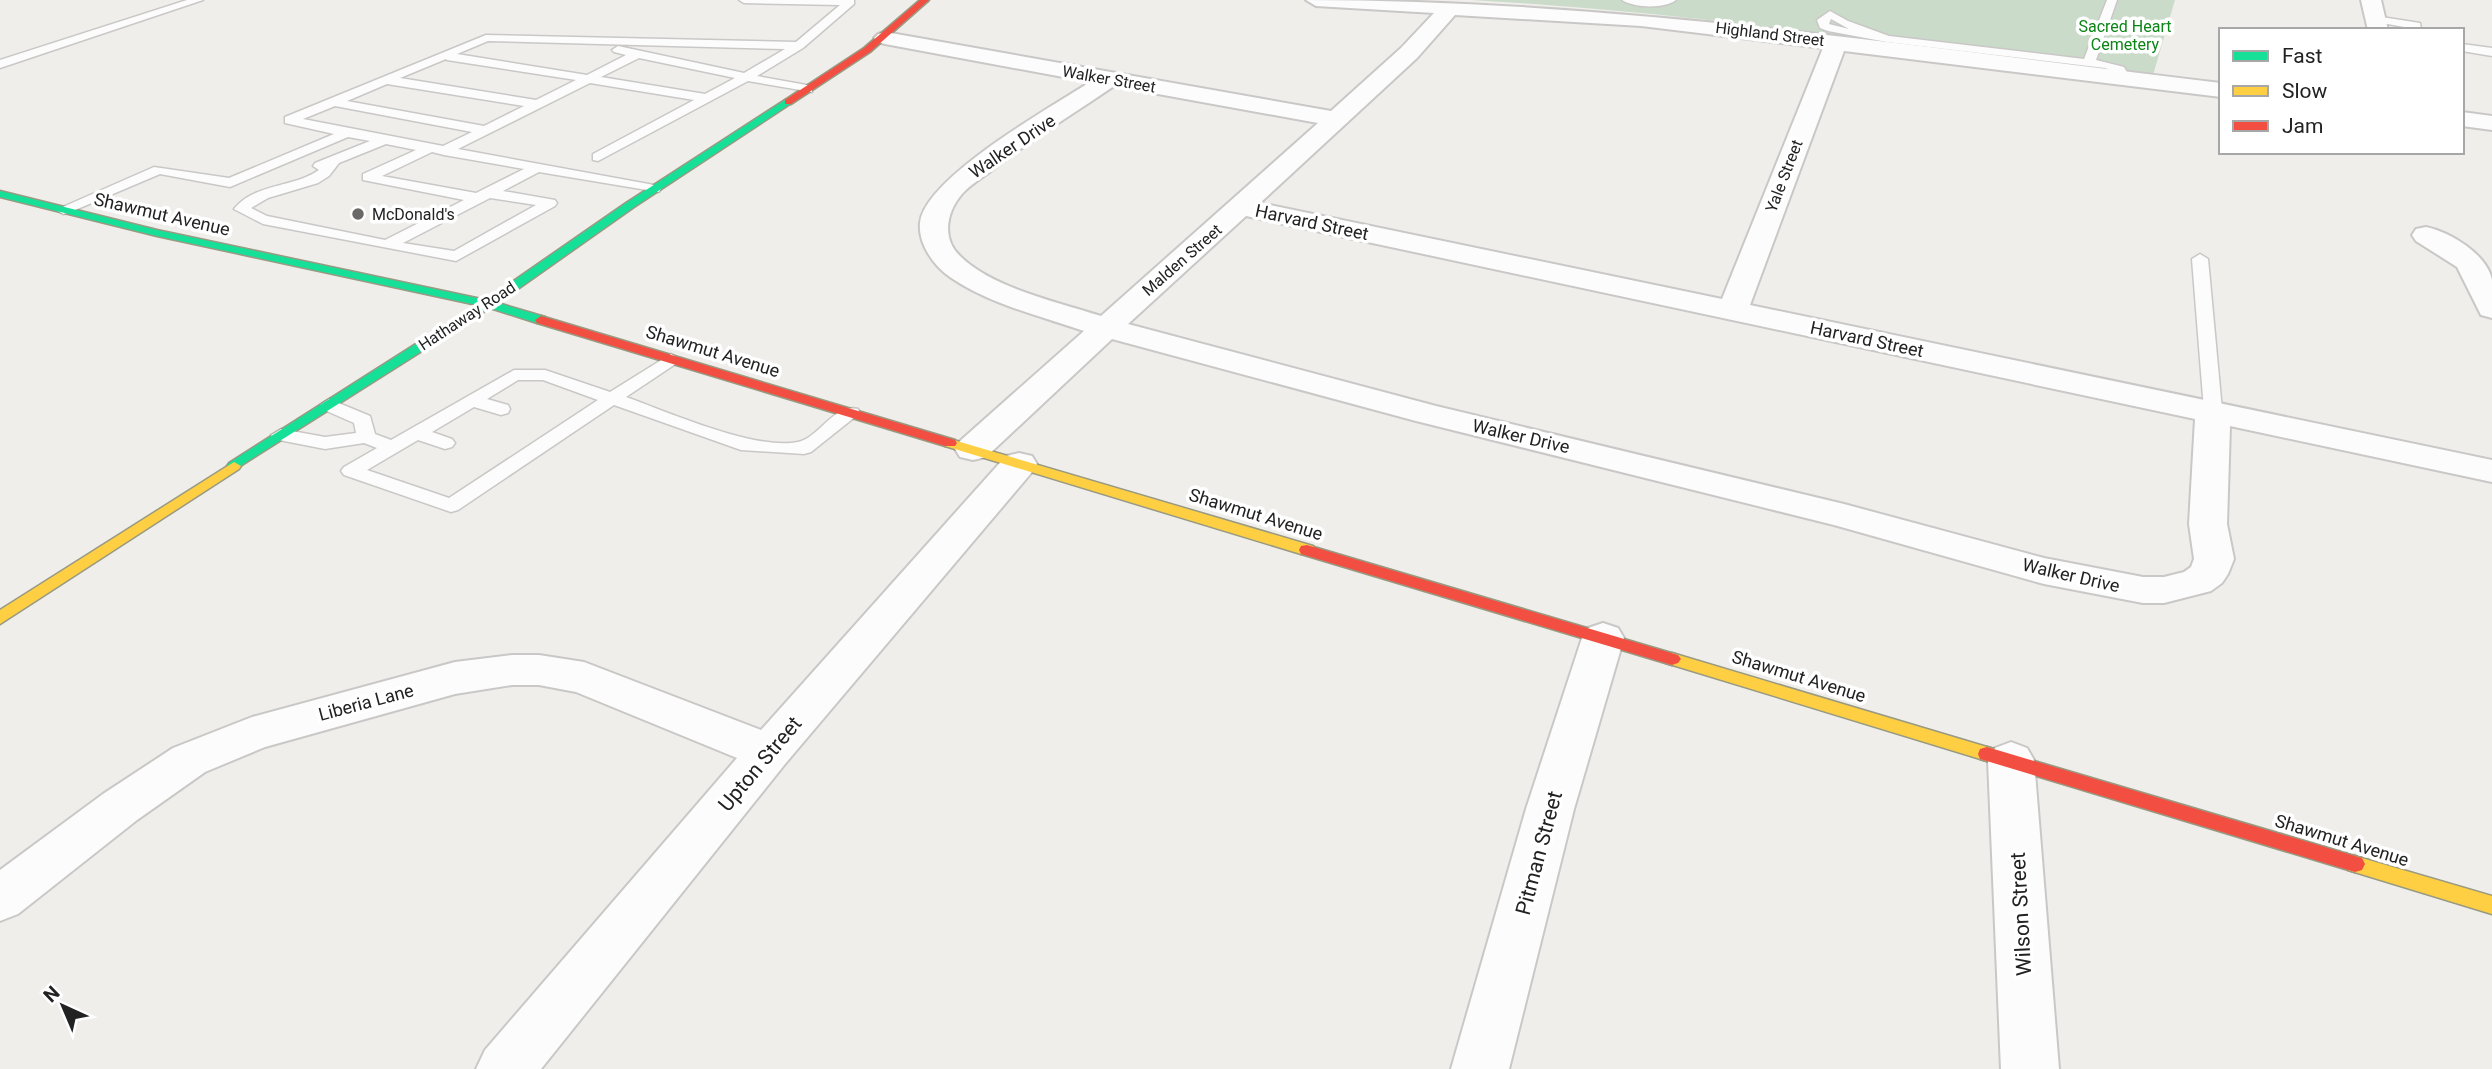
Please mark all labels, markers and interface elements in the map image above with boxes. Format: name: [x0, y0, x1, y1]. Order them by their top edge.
park label: Sacred Heart Cemetery: [2079, 17, 2171, 54]
street label: Highland Street: [1714, 18, 1826, 50]
legend: [2219, 28, 2464, 154]
text: Fast: [2282, 44, 2323, 68]
street label: Walker Street: [1061, 61, 1157, 97]
text: Slow: [2282, 79, 2328, 103]
street label: Walker Drive: [965, 110, 1059, 182]
text: Jam: [2282, 114, 2323, 138]
street label: Yale Street: [1761, 137, 1807, 215]
street label: Shawmut Avenue: [92, 188, 232, 240]
street label: Harvard Street: [1253, 200, 1371, 244]
place label: McDonald's: [372, 205, 455, 224]
marker: McDonald's: [350, 206, 366, 222]
street label: Malden Street: [1138, 220, 1226, 300]
street label: Hathaway Road: [415, 278, 519, 354]
street label: Harvard Street: [1808, 317, 1926, 361]
street label: Shawmut Avenue: [644, 321, 782, 381]
street label: Walker Drive: [1470, 415, 1572, 457]
street label: Shawmut Avenue: [1187, 484, 1325, 544]
street label: Walker Drive: [2020, 554, 2122, 596]
street label: Shawmut Avenue: [1730, 646, 1868, 706]
street label: Liberia Lane: [316, 679, 416, 725]
street label: Upton Street: [713, 712, 807, 816]
street label: Pitman Street: [1511, 788, 1567, 918]
street label: Shawmut Avenue: [2273, 810, 2411, 870]
street label: Wilson Street: [2006, 851, 2036, 976]
north arrow: [28, 971, 98, 1041]
text: N: [39, 981, 64, 1007]

